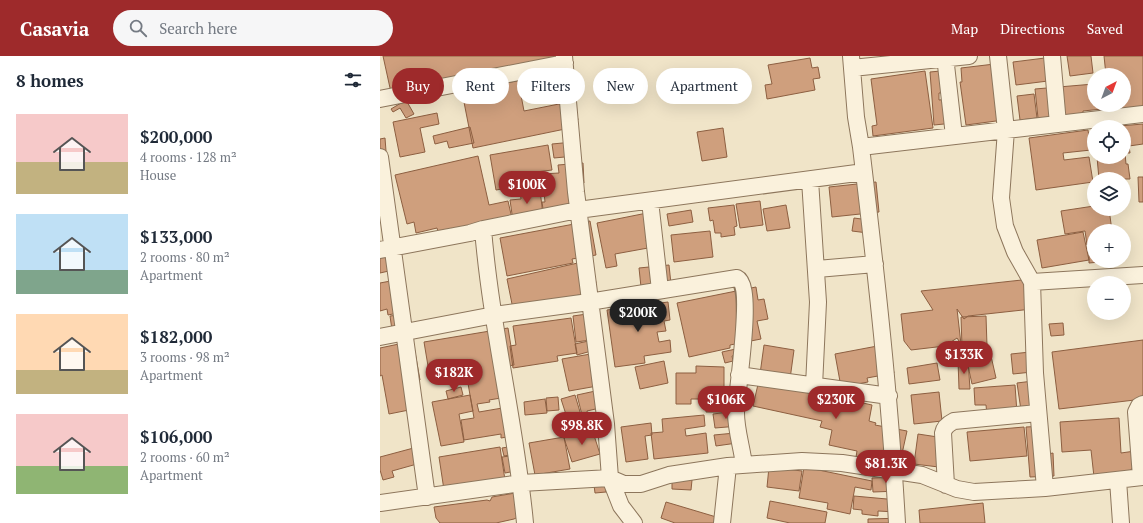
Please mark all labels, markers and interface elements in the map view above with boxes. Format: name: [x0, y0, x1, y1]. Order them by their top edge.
search box: [113, 10, 393, 46]
text: Casavia: [20, 16, 89, 41]
icon: search: [127, 17, 149, 39]
text: Search here: [159, 18, 237, 38]
text: Map: [951, 19, 978, 38]
text: Directions: [1000, 19, 1065, 38]
text: Saved: [1087, 19, 1123, 38]
chip: Buy: [392, 68, 444, 104]
chip: Rent: [452, 68, 509, 104]
chip: Filters: [517, 68, 585, 104]
chip: New: [593, 68, 648, 104]
chip: Apartment: [656, 68, 752, 104]
north arrow: [1087, 68, 1131, 112]
map controls: [1087, 68, 1131, 320]
text: 8 homes: [16, 69, 84, 92]
icon: filters: [342, 69, 364, 91]
button: locate: [1087, 120, 1131, 164]
text: $200,000: [140, 125, 212, 148]
icon: home: [48, 130, 96, 178]
text: 4 rooms · 128 m²: [140, 148, 237, 166]
text: House: [140, 166, 176, 184]
pin: $100K: [499, 171, 555, 205]
button: layers: [1087, 172, 1131, 216]
text: $100K: [508, 175, 546, 193]
button: +: [1087, 224, 1131, 268]
text: $133,000: [140, 225, 212, 248]
icon: home: [48, 230, 96, 278]
text: 2 rooms · 80 m²: [140, 248, 230, 266]
text: Apartment: [140, 266, 203, 284]
button: −: [1087, 276, 1131, 320]
pin: $200K: [610, 299, 666, 333]
text: $200K: [619, 303, 657, 321]
text: $182,000: [140, 325, 212, 348]
icon: home: [48, 330, 96, 378]
pin: $133K: [936, 341, 992, 375]
text: $133K: [945, 345, 983, 363]
text: 3 rooms · 98 m²: [140, 348, 230, 366]
pin: $182K: [426, 359, 482, 393]
text: $182K: [435, 363, 473, 381]
text: Apartment: [140, 366, 203, 384]
pin: $106K: [698, 386, 754, 420]
pin: $230K: [808, 386, 864, 420]
text: $106K: [707, 390, 745, 408]
text: $230K: [817, 390, 855, 408]
pin: $98.8K: [549, 412, 615, 446]
text: $98.8K: [561, 416, 603, 434]
text: $106,000: [140, 425, 212, 448]
icon: home: [48, 430, 96, 478]
text: 2 rooms · 60 m²: [140, 448, 230, 466]
pin: $81.3K: [853, 450, 919, 484]
text: $81.3K: [865, 454, 907, 472]
text: Apartment: [140, 466, 203, 484]

